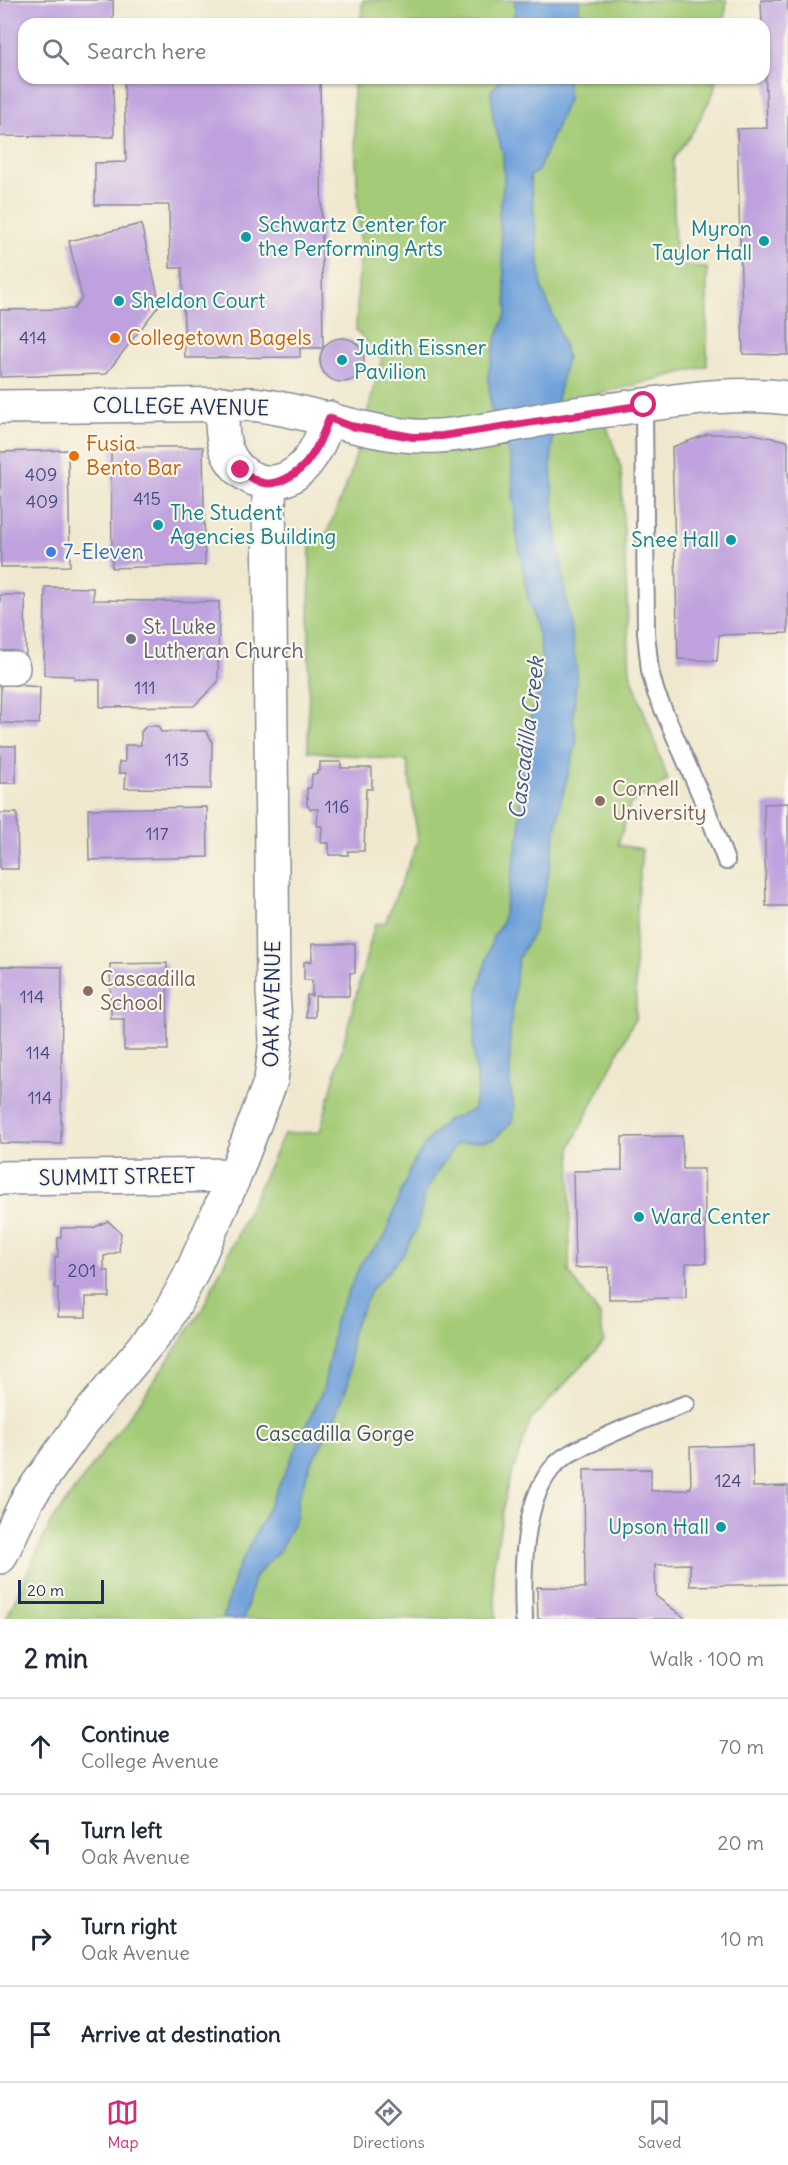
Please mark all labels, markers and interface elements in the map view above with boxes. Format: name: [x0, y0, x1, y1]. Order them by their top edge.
search box: [18, 18, 770, 84]
icon: search: [39, 35, 72, 68]
text: Search here: [87, 37, 206, 65]
place label: Schwartz Center for the Performing Arts: [258, 211, 447, 262]
place label: Myron Taylor Hall: [652, 215, 752, 266]
marker: Schwartz Center for the Performing Arts: [239, 230, 253, 244]
marker: Myron Taylor Hall: [757, 234, 771, 248]
place label: Sheldon Court: [131, 287, 265, 314]
marker: Sheldon Court: [112, 294, 126, 308]
place label: Collegetown Bagels: [127, 324, 312, 351]
house number: 414: [19, 326, 47, 349]
marker: Collegetown Bagels: [108, 331, 122, 345]
place label: Judith Eissner Pavilion: [354, 334, 487, 385]
marker: Judith Eissner Pavilion: [335, 353, 349, 367]
street label: COLLEGE AVENUE: [92, 391, 270, 422]
route start: [630, 391, 656, 417]
place label: Fusia Bento Bar: [86, 430, 182, 481]
marker: Fusia Bento Bar: [67, 449, 81, 463]
route end: [227, 456, 253, 482]
house number: 409: [25, 463, 57, 486]
house number: 415: [133, 487, 161, 510]
house number: 409: [26, 490, 58, 513]
place label: The Student Agencies Building: [170, 499, 336, 550]
marker: The Student Agencies Building: [151, 518, 165, 532]
place label: Snee Hall: [631, 526, 719, 553]
marker: Snee Hall: [724, 533, 738, 547]
place label: 7-Eleven: [63, 538, 144, 565]
marker: 7-Eleven: [44, 545, 58, 559]
place label: St. Luke Lutheran Church: [143, 613, 304, 664]
marker: St. Luke Lutheran Church: [124, 632, 138, 646]
water label: Cascadilla Creek: [502, 653, 550, 821]
house number: 111: [134, 676, 156, 699]
house number: 113: [165, 748, 189, 771]
place label: Cornell University: [612, 775, 706, 826]
marker: Cornell University: [593, 794, 607, 808]
house number: 116: [325, 795, 349, 818]
house number: 117: [145, 822, 169, 845]
street label: OAK AVENUE: [257, 940, 286, 1068]
place label: Cascadilla School: [100, 965, 196, 1016]
marker: Cascadilla School: [81, 984, 95, 998]
house number: 114: [20, 985, 44, 1008]
house number: 114: [26, 1041, 50, 1064]
house number: 114: [28, 1086, 52, 1109]
street label: SUMMIT STREET: [38, 1162, 196, 1191]
place label: Ward Center: [651, 1203, 771, 1230]
marker: Ward Center: [632, 1210, 646, 1224]
house number: 201: [68, 1259, 96, 1282]
park label: Cascadilla Gorge: [255, 1420, 415, 1447]
house number: 124: [714, 1469, 742, 1492]
place label: Upson Hall: [608, 1513, 709, 1540]
marker: Upson Hall: [714, 1520, 728, 1534]
scale bar: [18, 1577, 104, 1604]
text: 20 m: [27, 1580, 64, 1600]
text: 2 min: [24, 1642, 88, 1675]
text: Walk · 100 m: [650, 1646, 764, 1671]
text: Continue: [81, 1720, 170, 1748]
icon: ahead: [24, 1730, 57, 1763]
text: 70 m: [719, 1734, 764, 1759]
text: College Avenue: [81, 1748, 219, 1773]
text: Turn left: [81, 1816, 162, 1844]
icon: left: [24, 1826, 57, 1859]
text: 20 m: [718, 1830, 764, 1855]
text: Oak Avenue: [81, 1844, 190, 1869]
text: Turn right: [81, 1912, 177, 1940]
icon: right: [24, 1922, 57, 1955]
text: 10 m: [721, 1926, 764, 1951]
text: Oak Avenue: [81, 1940, 190, 1965]
icon: arrive: [24, 2018, 57, 2051]
text: Arrive at destination: [81, 2020, 281, 2048]
tab: Map: [106, 2096, 139, 2152]
tab: Directions: [352, 2096, 425, 2152]
tab: Saved: [638, 2096, 682, 2152]

